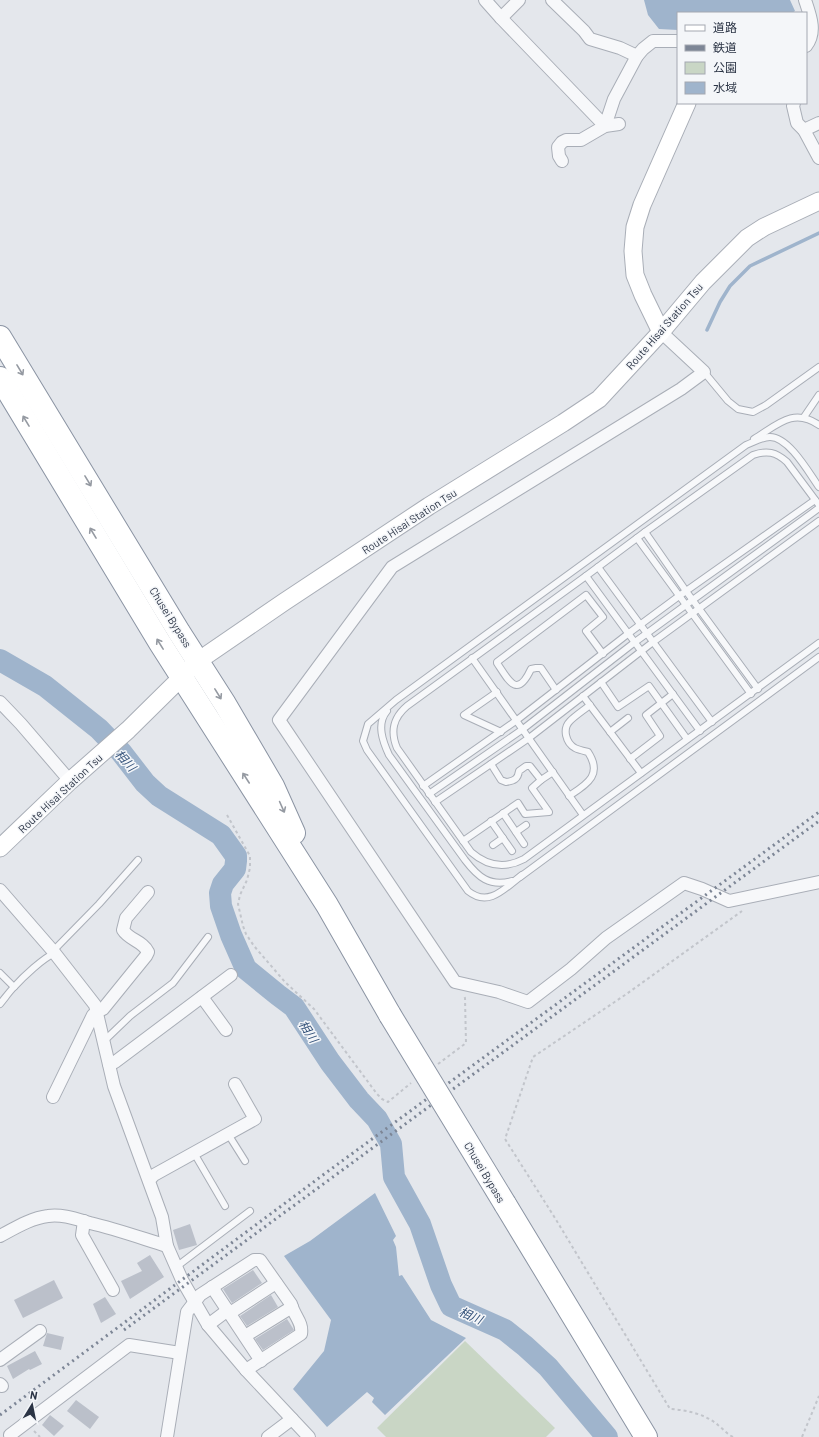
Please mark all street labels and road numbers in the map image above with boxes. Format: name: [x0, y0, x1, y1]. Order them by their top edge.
street label: Route Hisai Station Tsu: [623, 280, 705, 372]
street label: Route Hisai Station Tsu: [359, 485, 459, 556]
street label: Chusei Bypass: [147, 584, 195, 650]
street label: Route Hisai Station Tsu: [15, 751, 105, 835]
street label: Chusei Bypass: [462, 1139, 508, 1205]

